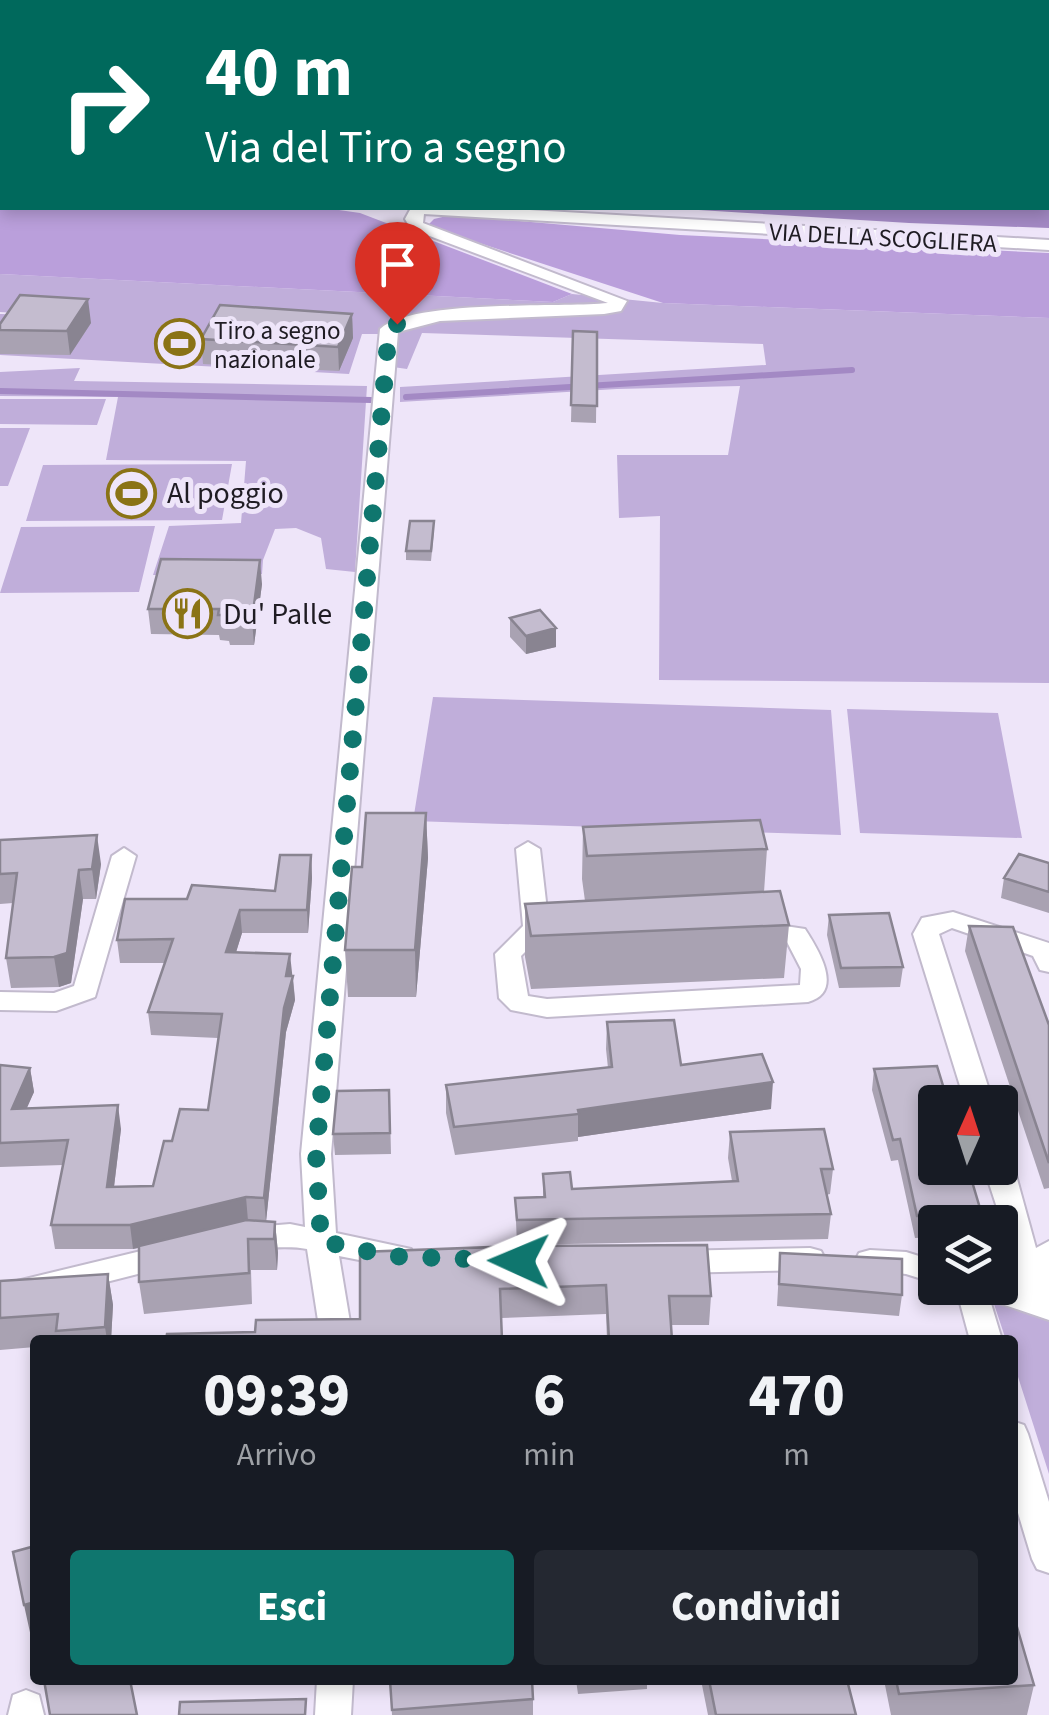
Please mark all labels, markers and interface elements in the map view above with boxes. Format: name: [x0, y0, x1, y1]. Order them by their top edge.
text: 40 m: [205, 23, 353, 123]
icon: right: [40, 40, 170, 170]
text: Via del Tiro a segno: [205, 116, 567, 180]
street label: VIA DELLA SCOGLIERA: [768, 214, 998, 262]
pin: [355, 222, 440, 325]
icon: arrive: [370, 237, 425, 292]
place label: Tiro a segno nazionale: [214, 313, 341, 378]
sports icon: Tiro a segno nazionale: [153, 318, 205, 370]
sports icon: Al poggio: [106, 467, 158, 519]
place label: Al poggio: [167, 472, 284, 515]
restaurant icon: Du' Palle: [162, 588, 214, 640]
place label: Du' Palle: [223, 593, 332, 636]
north arrow: [918, 1085, 1018, 1185]
map controls: [918, 1085, 1018, 1305]
button: layers: [918, 1205, 1018, 1305]
position arrow: [467, 1209, 571, 1313]
text: 09:39: [203, 1354, 350, 1439]
text: 6: [533, 1354, 565, 1439]
text: 470: [749, 1354, 845, 1439]
text: Arrivo: [237, 1432, 317, 1478]
text: min: [523, 1432, 575, 1478]
text: m: [783, 1432, 810, 1478]
button: Esci: [70, 1550, 514, 1665]
button: Condividi: [534, 1550, 978, 1665]

